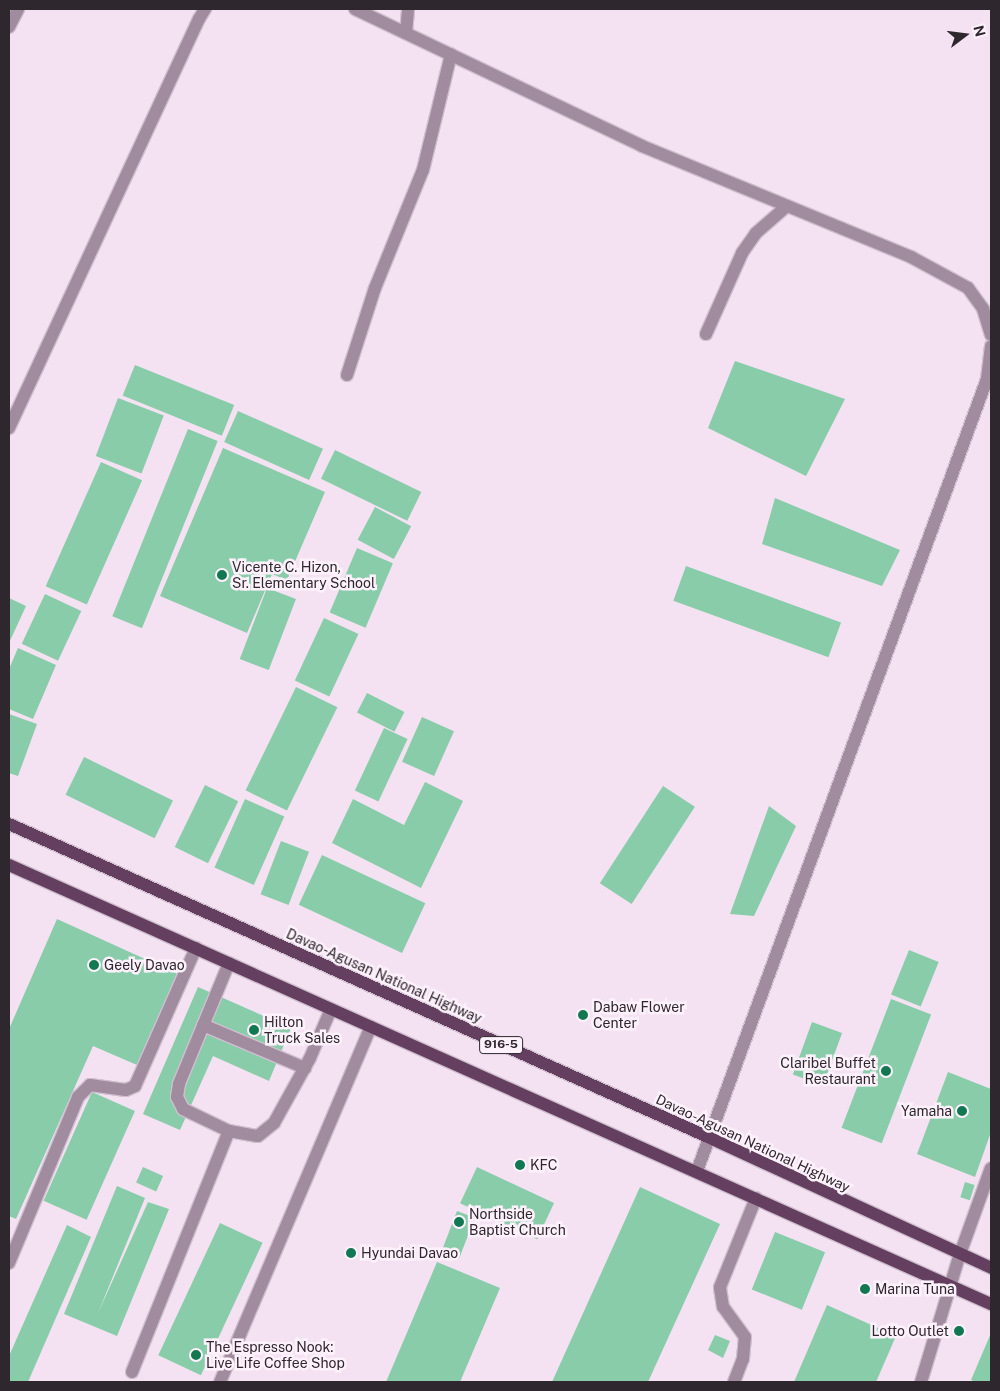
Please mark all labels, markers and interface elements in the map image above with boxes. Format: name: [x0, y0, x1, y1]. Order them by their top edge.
north arrow: [940, 10, 990, 60]
text: N: [970, 24, 989, 38]
place label: Vicente C. Hizon, Sr. Elementary School: [232, 559, 375, 592]
marker: Vicente C. Hizon, Sr. Elementary School: [216, 569, 228, 581]
street label: Davao-Agusan National Highway: [284, 925, 484, 1027]
place label: Geely Davao: [104, 957, 185, 973]
marker: Geely Davao: [88, 959, 100, 971]
place label: Dabaw Flower Center: [593, 999, 685, 1032]
marker: Dabaw Flower Center: [577, 1009, 589, 1021]
place label: Hilton Truck Sales: [264, 1014, 340, 1046]
marker: Hilton Truck Sales: [248, 1024, 260, 1036]
road number: 916-5: [478, 1036, 524, 1054]
place label: Claribel Buffet Restaurant: [780, 1055, 876, 1088]
marker: Claribel Buffet Restaurant: [880, 1065, 892, 1077]
street label: Davao-Agusan National Highway: [653, 1091, 853, 1195]
place label: Yamaha: [901, 1103, 952, 1119]
marker: Yamaha: [956, 1105, 968, 1117]
place label: KFC: [530, 1157, 558, 1173]
marker: KFC: [514, 1159, 526, 1171]
place label: Northside Baptist Church: [469, 1206, 566, 1238]
marker: Northside Baptist Church: [453, 1216, 465, 1228]
place label: Hyundai Davao: [361, 1245, 458, 1261]
marker: Hyundai Davao: [345, 1247, 357, 1259]
place label: Marina Tuna: [875, 1281, 955, 1297]
marker: Marina Tuna: [859, 1283, 871, 1295]
place label: Lotto Outlet: [871, 1323, 949, 1339]
marker: Lotto Outlet: [953, 1325, 965, 1337]
place label: The Espresso Nook: Live Life Coffee Shop: [206, 1339, 345, 1371]
marker: The Espresso Nook: Live Life Coffee Shop: [190, 1349, 202, 1361]

